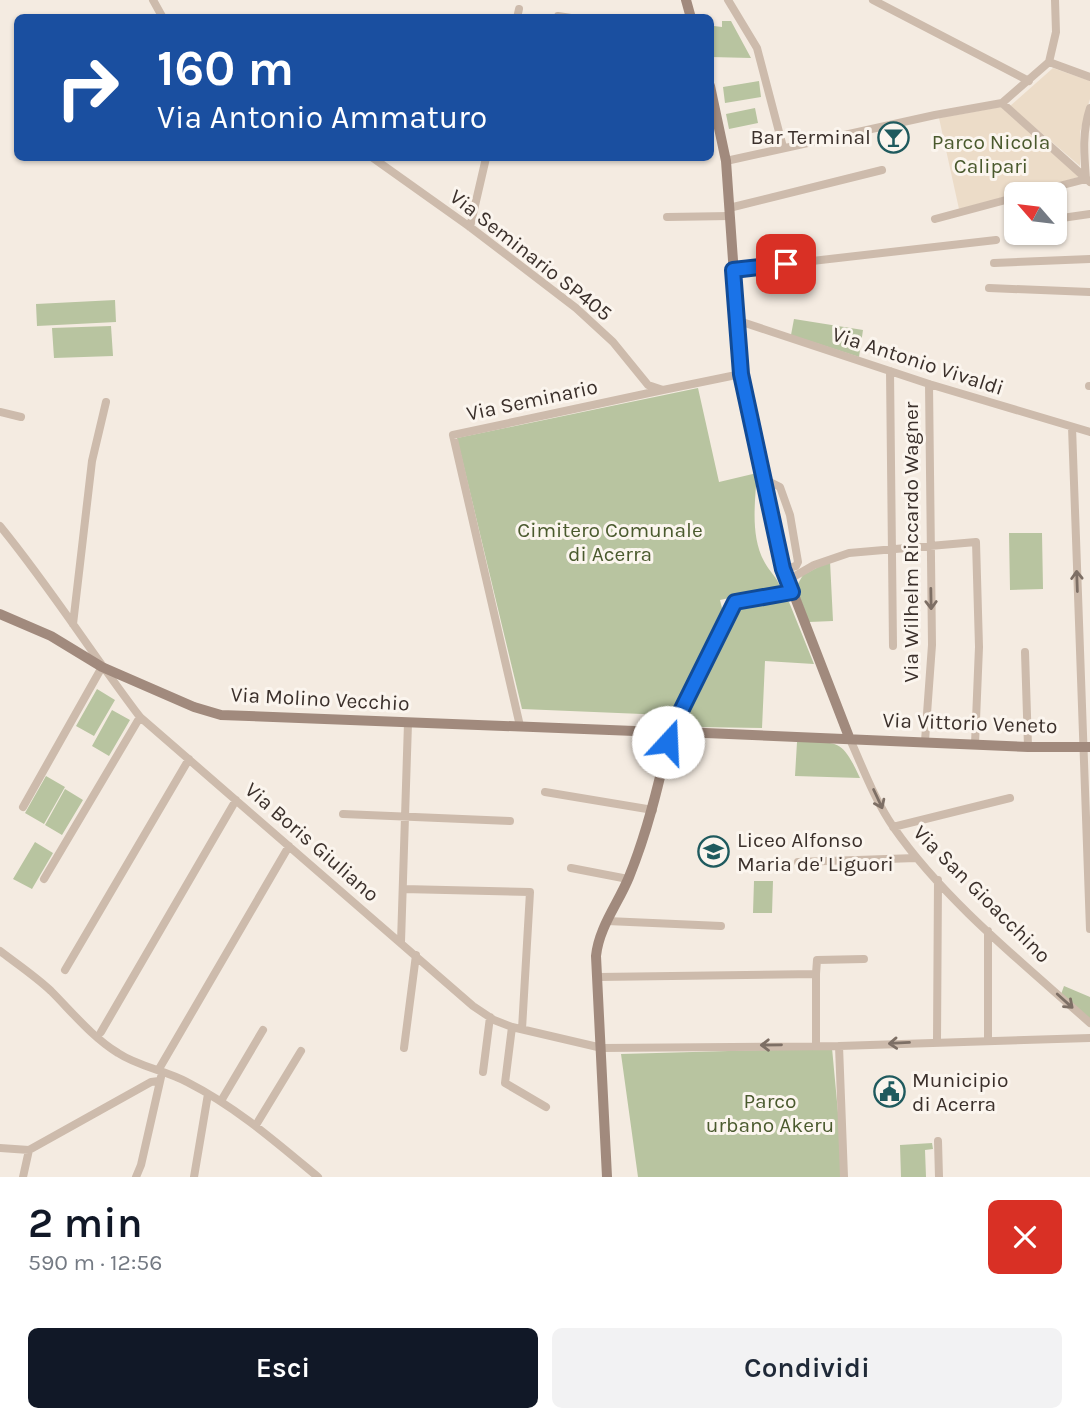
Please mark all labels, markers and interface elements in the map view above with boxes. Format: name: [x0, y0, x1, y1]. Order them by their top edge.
text: 160 m: [157, 40, 294, 97]
icon: right: [42, 42, 133, 133]
text: Via Antonio Ammaturo: [157, 99, 487, 136]
bar icon: Bar Terminal: [877, 120, 911, 154]
place label: Bar Terminal: [750, 125, 871, 149]
park label: Parco Nicola Calipari: [932, 130, 1050, 178]
north arrow: [1004, 182, 1068, 245]
map controls: [1004, 182, 1067, 245]
street label: Via Seminario SP405: [445, 184, 617, 326]
pin: [756, 234, 816, 294]
icon: arrive: [767, 245, 805, 283]
street label: Via Antonio Vivaldi: [829, 322, 1007, 400]
street label: Via Seminario: [464, 374, 600, 426]
street label: Via Wilhelm Riccardo Wagner: [899, 401, 923, 682]
park label: Cimitero Comunale di Acerra: [517, 518, 703, 566]
one-way arrow: [1070, 569, 1083, 592]
one-way arrow: [924, 588, 938, 611]
street label: Via Molino Vecchio: [230, 682, 410, 716]
position arrow: [631, 705, 705, 779]
street label: Via Vittorio Veneto: [882, 708, 1058, 738]
street label: Via Boris Giuliano: [240, 777, 384, 907]
one-way arrow: [871, 788, 885, 809]
street label: Via San Gioacchino: [908, 820, 1056, 968]
place label: Liceo Alfonso Maria de' Liguori: [737, 828, 894, 876]
school or university icon: Liceo Alfonso Maria de' Liguori: [697, 835, 731, 869]
one-way arrow: [1056, 992, 1073, 1009]
one-way arrow: [888, 1037, 911, 1050]
one-way arrow: [760, 1039, 783, 1052]
place label: Municipio di Acerra: [912, 1068, 1009, 1116]
public building icon: Municipio di Acerra: [872, 1075, 906, 1109]
park label: Parco urbano Akeru: [706, 1089, 834, 1137]
text: 2 min: [28, 1198, 143, 1248]
button: close: [988, 1200, 1062, 1274]
text: 590 m · 12:56: [28, 1249, 162, 1276]
button: Esci: [28, 1328, 538, 1408]
button: Condividi: [552, 1328, 1062, 1408]

